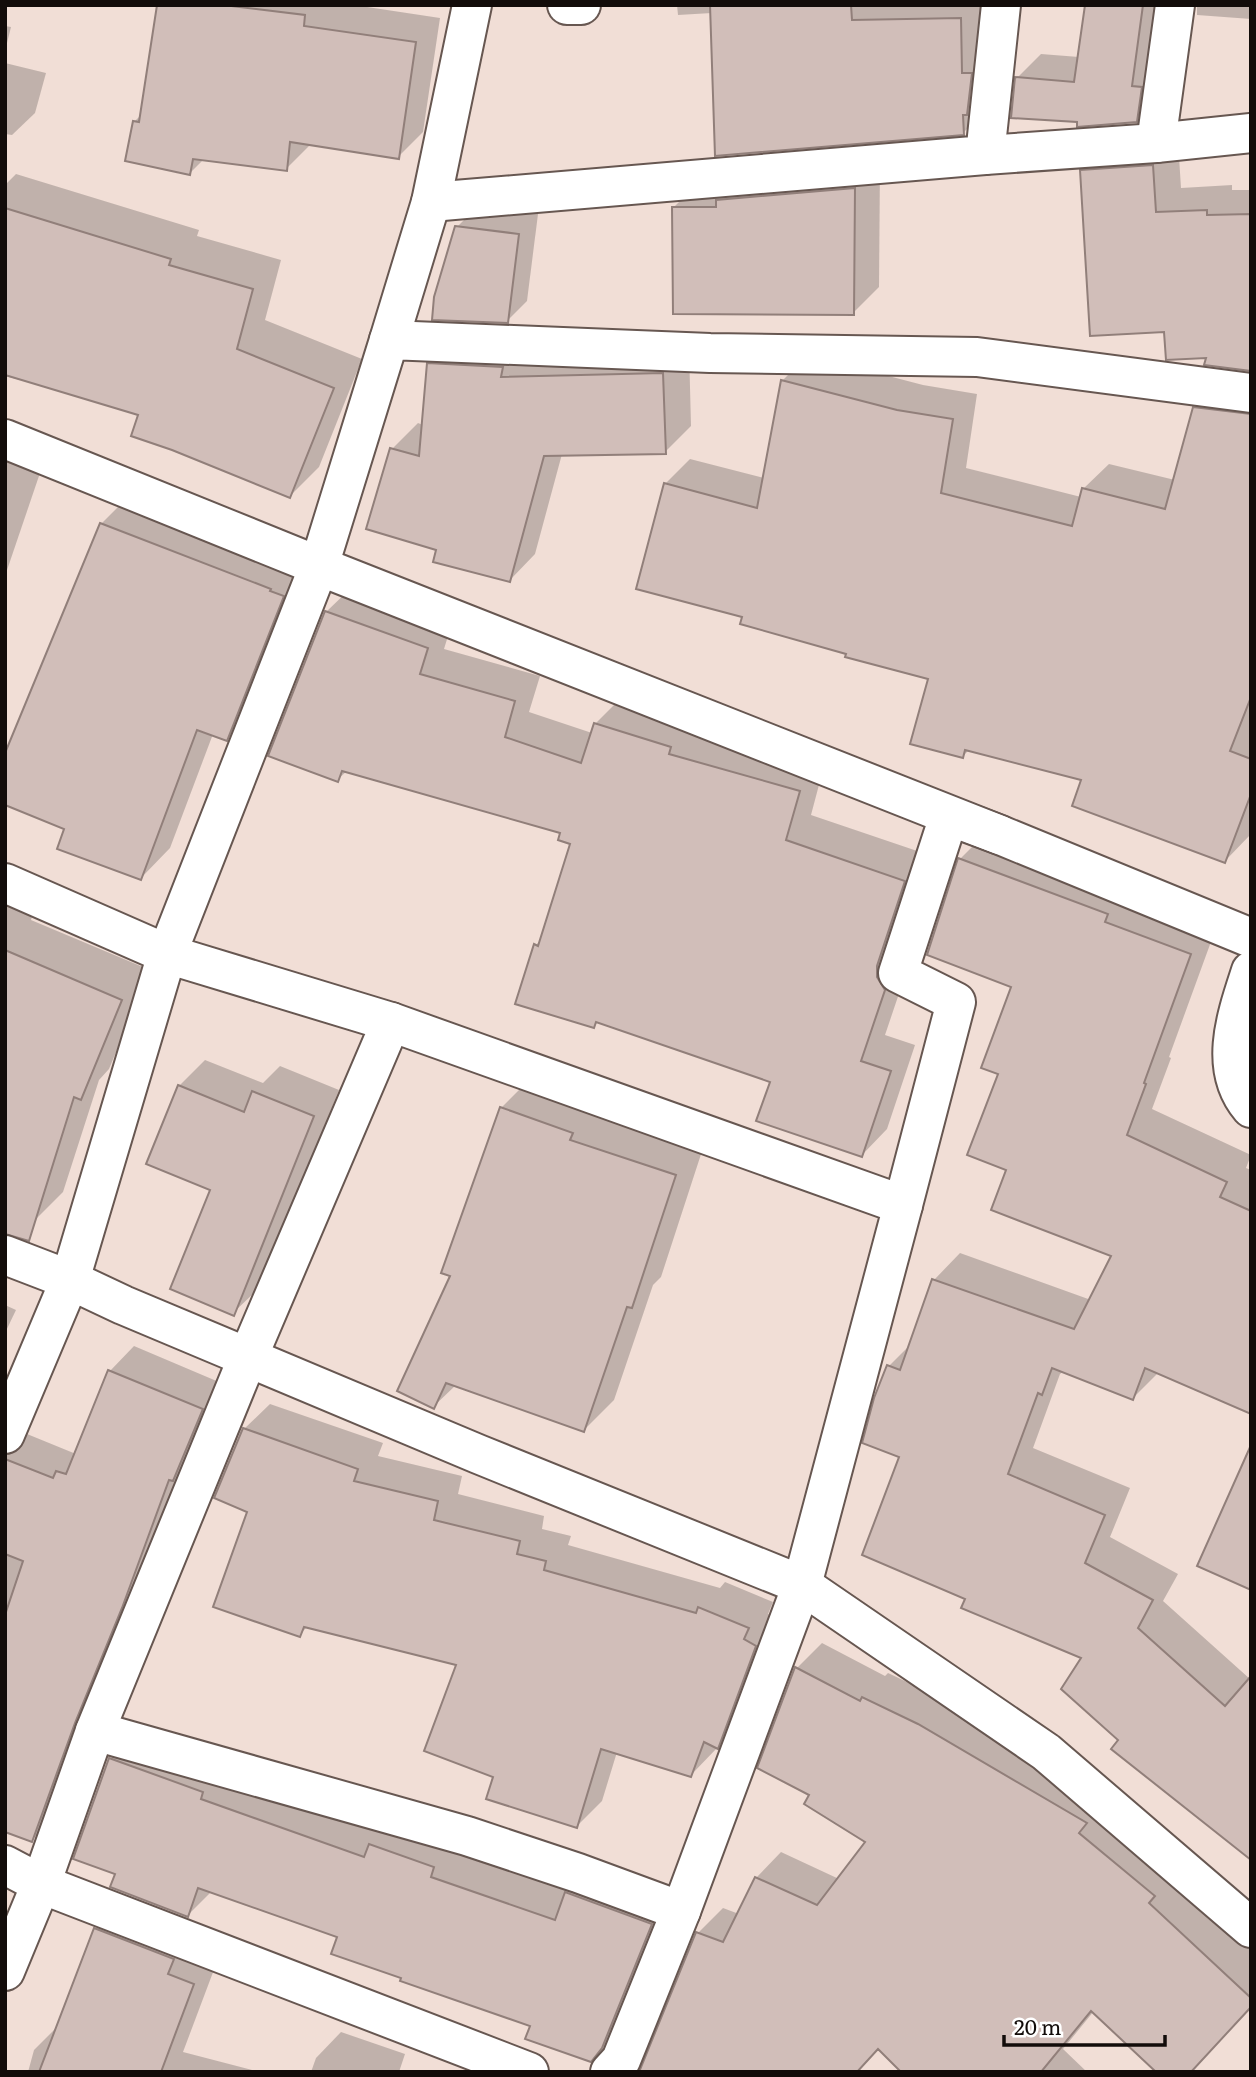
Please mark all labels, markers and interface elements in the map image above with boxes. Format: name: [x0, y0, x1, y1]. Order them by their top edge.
scale bar: [1004, 2004, 1165, 2048]
text: 20 m: [1014, 2010, 1061, 2041]

